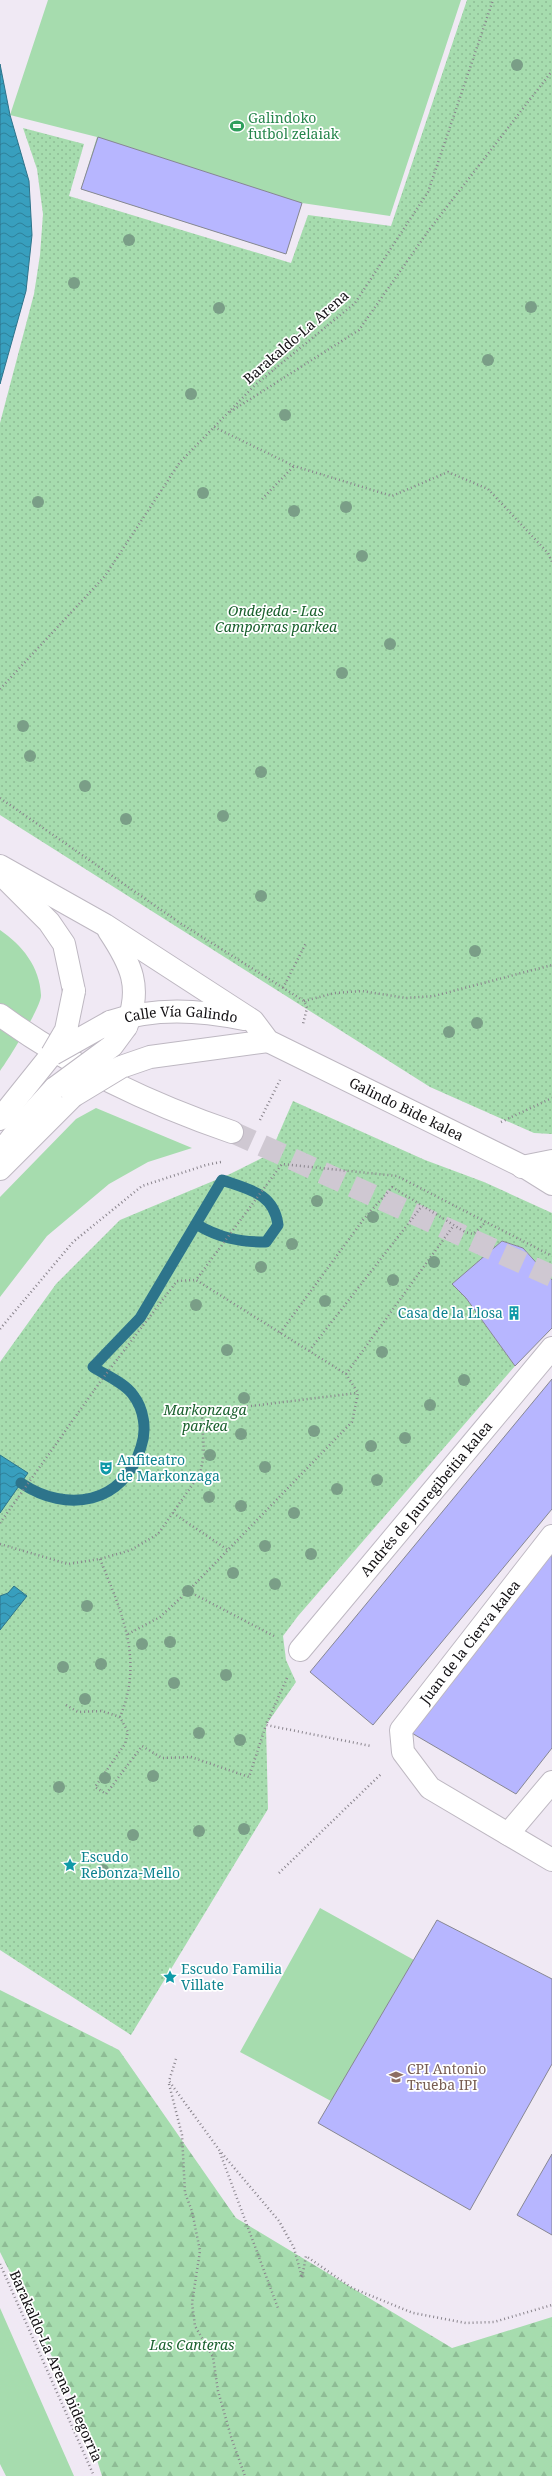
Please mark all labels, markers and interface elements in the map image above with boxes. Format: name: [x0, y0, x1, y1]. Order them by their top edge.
place label: Galindoko futbol zelaiak: [248, 108, 340, 143]
sports icon: Galindoko futbol zelaiak: [229, 118, 245, 134]
street label: Barakaldo-La Arena: [239, 285, 352, 388]
park label: Ondejeda - Las Camporras parkea: [215, 601, 338, 636]
street label: Calle Vía Galindo: [122, 1001, 239, 1027]
street label: Galindo Bide kalea: [346, 1072, 467, 1145]
place label: Casa de la Llosa: [398, 1303, 503, 1322]
building icon: Casa de la Llosa: [506, 1305, 522, 1321]
park label: Markonzaga parkea: [162, 1400, 247, 1435]
street label: Andrés de Jauregibeitia kalea: [356, 1417, 496, 1580]
place label: Anfiteatro de Markonzaga: [117, 1450, 220, 1485]
theatre icon: Anfiteatro de Markonzaga: [98, 1460, 114, 1476]
street label: Juan de la Cierva kalea: [415, 1576, 524, 1708]
place label: Escudo Rebonza-Mello: [81, 1847, 180, 1882]
place icon: Escudo Rebonza-Mello: [62, 1857, 78, 1873]
place label: Escudo Familia Villate: [181, 1959, 282, 1994]
place icon: Escudo Familia Villate: [162, 1969, 178, 1985]
place label: CPI Antonio Trueba IPI: [407, 2059, 486, 2094]
school or university icon: CPI Antonio Trueba IPI: [388, 2069, 404, 2085]
street label: Barakaldo-La Arena bidegorria: [6, 2267, 107, 2465]
park label: Las Canteras: [148, 2335, 235, 2354]

